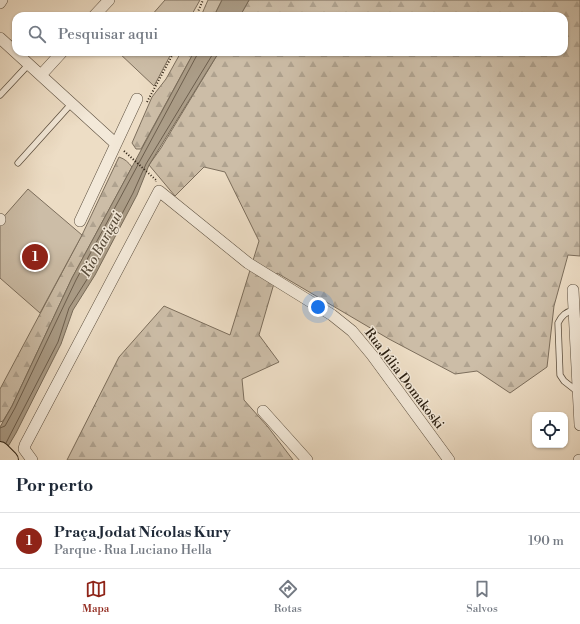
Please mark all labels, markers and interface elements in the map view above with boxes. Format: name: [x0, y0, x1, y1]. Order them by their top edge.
search box: [12, 12, 568, 56]
icon: search: [26, 23, 48, 45]
text: Pesquisar aqui: [58, 25, 158, 44]
water label: Rio Barigui: [77, 208, 127, 281]
pin: 1: [22, 242, 48, 272]
your location: [308, 297, 328, 317]
street label: Rua Júlia Domakoski: [361, 325, 447, 432]
map controls: [532, 412, 568, 448]
button: locate: [532, 412, 568, 448]
text: Por perto: [16, 475, 93, 497]
text: Praça Jodat Nícolas Kury: [54, 523, 231, 542]
text: 1: [26, 533, 32, 549]
text: 190 m: [528, 533, 564, 549]
text: Parque · Rua Luciano Hella: [54, 542, 212, 558]
tab: Mapa: [82, 578, 109, 616]
tab: Rotas: [274, 578, 302, 616]
tab: Salvos: [466, 578, 498, 616]

